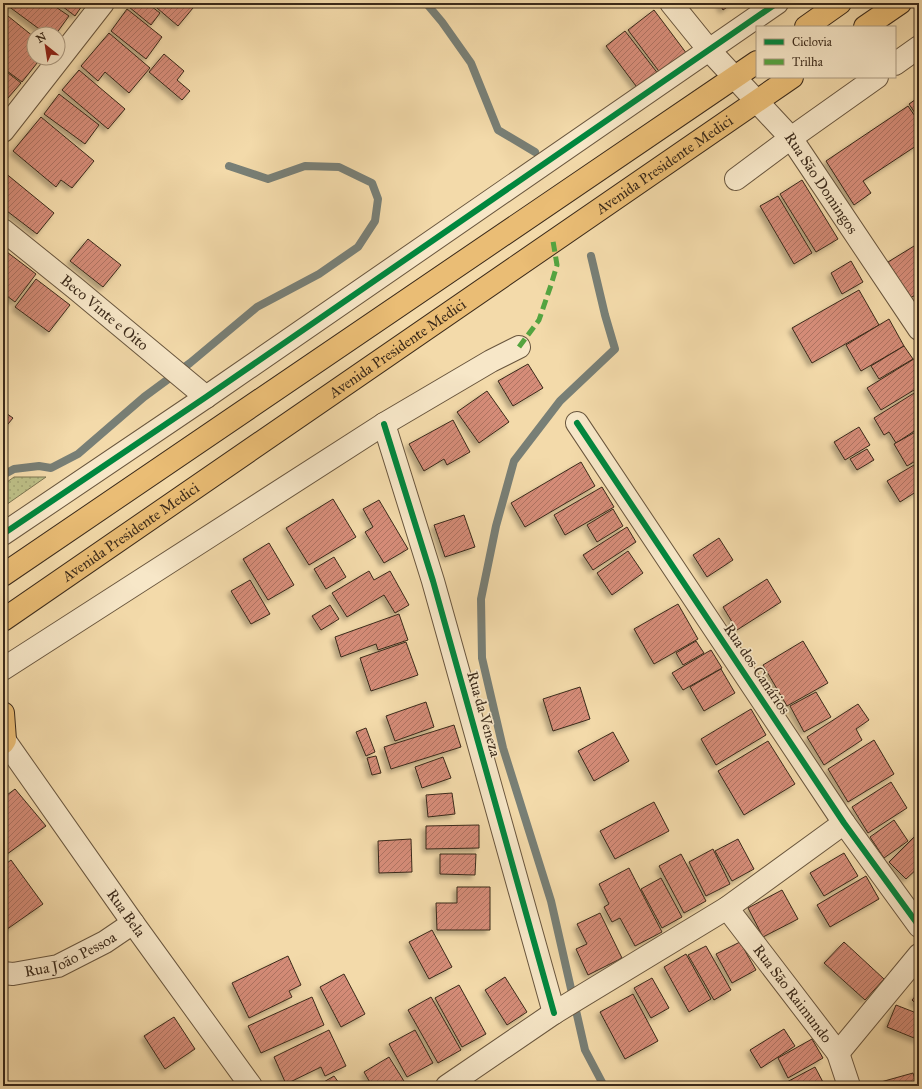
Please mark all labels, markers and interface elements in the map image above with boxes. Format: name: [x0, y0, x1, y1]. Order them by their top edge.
north arrow: [26, 26, 66, 66]
legend: [756, 26, 896, 78]
text: N: [34, 29, 49, 46]
text: Ciclovia: [792, 35, 833, 49]
text: Trilha: [792, 55, 824, 69]
street label: Avenida Presidente Medici: [592, 111, 736, 219]
street label: Rua São Domingos: [781, 129, 862, 237]
street label: Beco Vinte e Oito: [57, 271, 152, 355]
street label: Avenida Presidente Medici: [325, 295, 470, 402]
street label: Avenida Presidente Medici: [58, 479, 203, 586]
street label: Rua dos Canários: [720, 620, 794, 718]
street label: Rua da Veneza: [463, 669, 505, 760]
street label: Rua Bela: [103, 886, 150, 941]
street label: Rua João Pessoa: [23, 928, 120, 981]
street label: Rua São Raimundo: [749, 941, 836, 1047]

